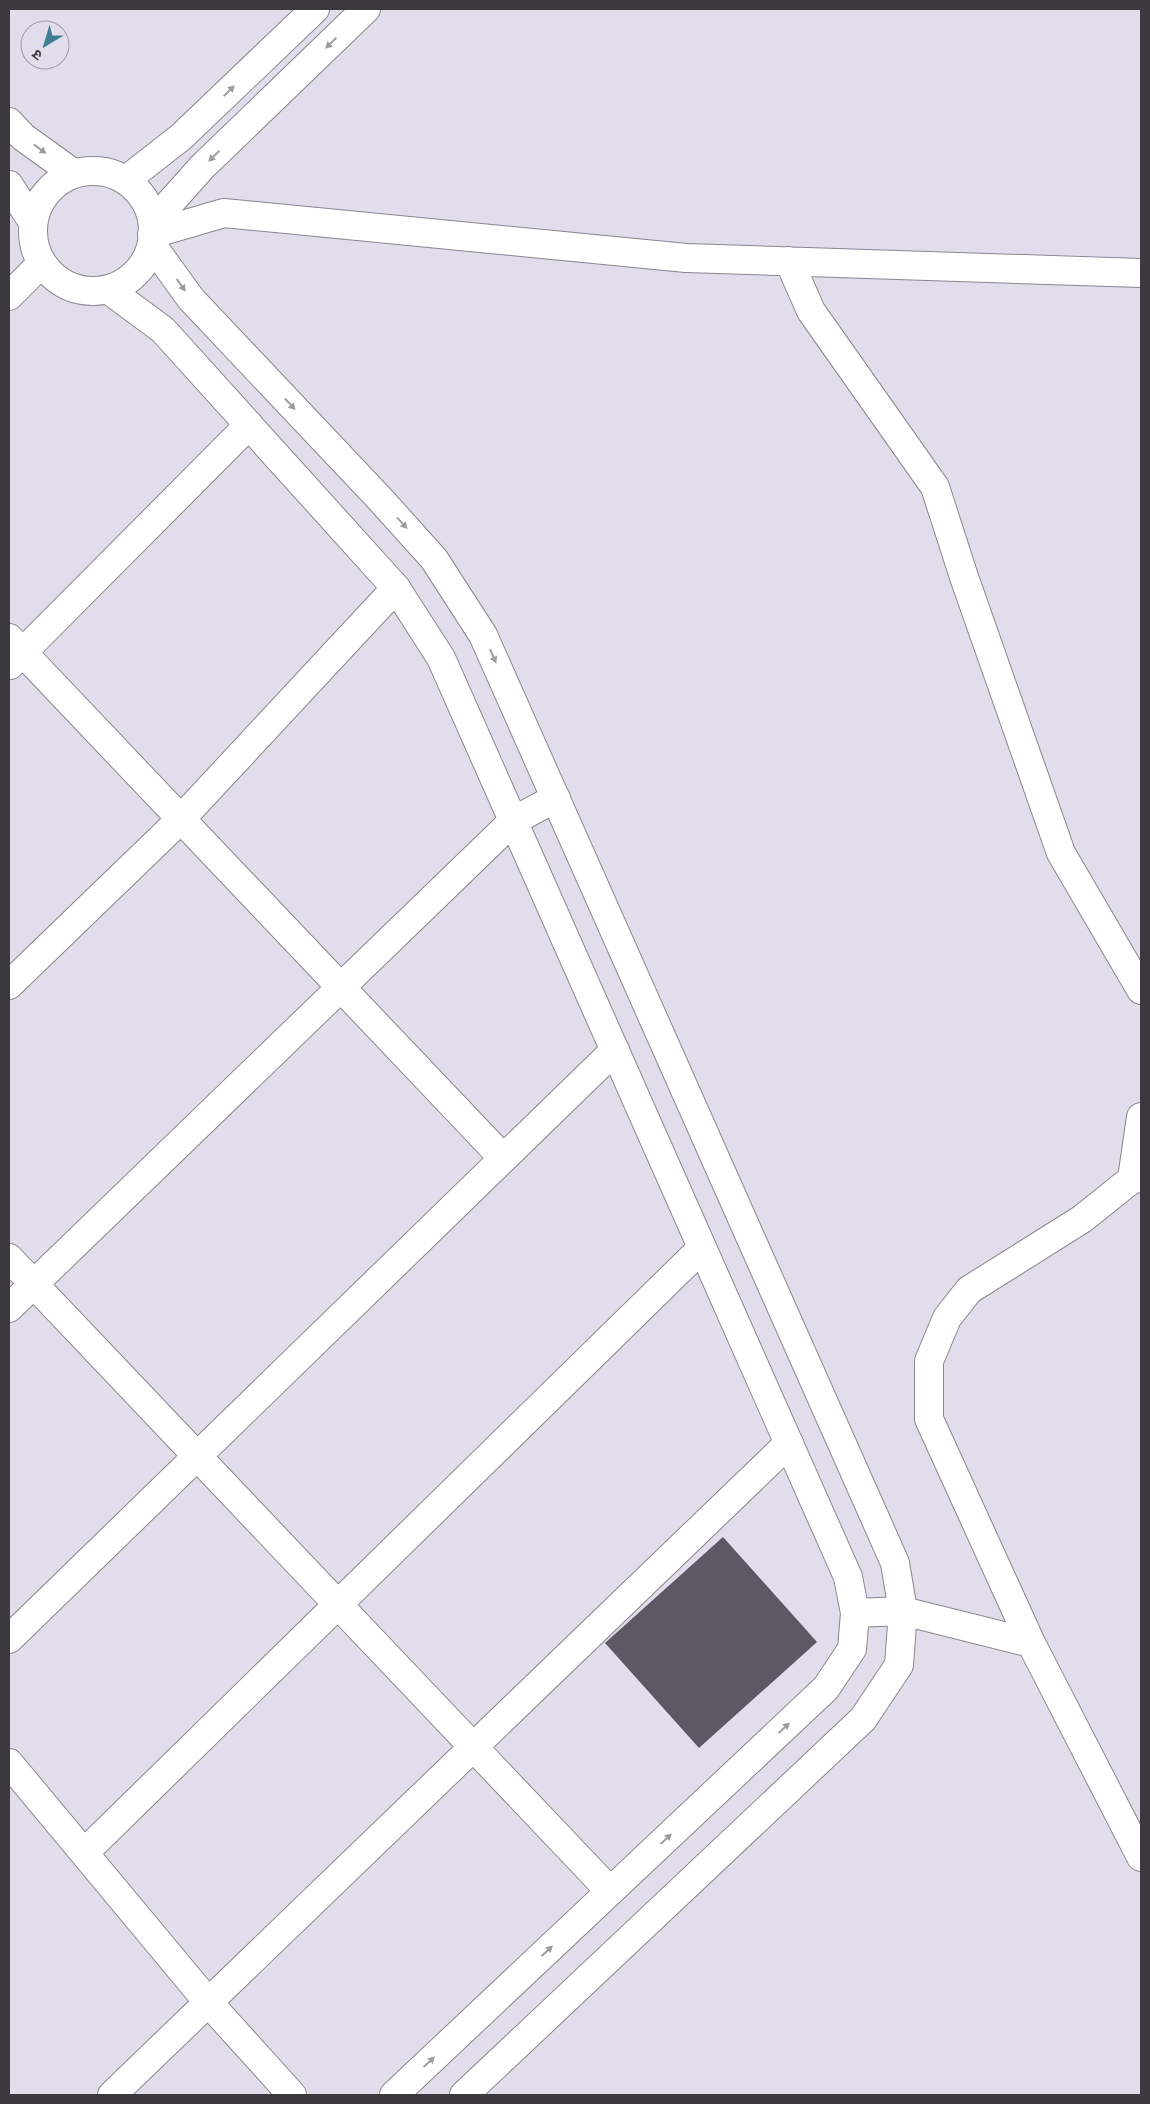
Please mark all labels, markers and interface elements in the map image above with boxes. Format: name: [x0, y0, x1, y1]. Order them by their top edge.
north arrow: [20, 20, 70, 70]
one-way arrow: [325, 37, 337, 49]
text: उ: [27, 44, 47, 66]
one-way arrow: [223, 85, 235, 97]
one-way arrow: [33, 144, 46, 154]
one-way arrow: [208, 150, 220, 162]
one-way arrow: [175, 278, 186, 291]
one-way arrow: [284, 398, 296, 410]
one-way arrow: [396, 516, 408, 528]
one-way arrow: [489, 649, 497, 663]
one-way arrow: [778, 1722, 790, 1734]
one-way arrow: [659, 1833, 671, 1845]
one-way arrow: [541, 1945, 553, 1957]
one-way arrow: [423, 2056, 435, 2068]

